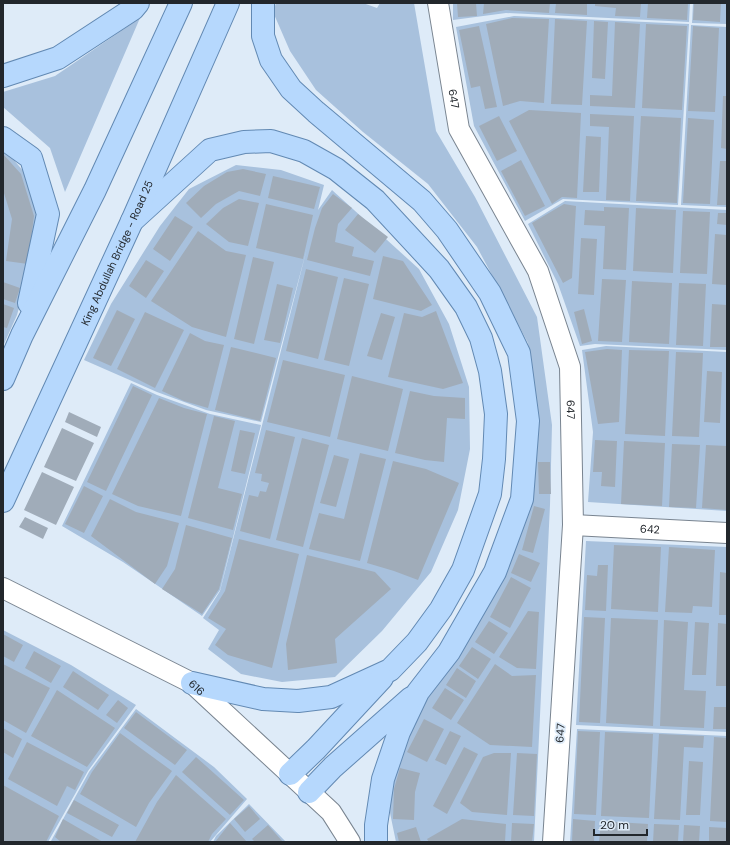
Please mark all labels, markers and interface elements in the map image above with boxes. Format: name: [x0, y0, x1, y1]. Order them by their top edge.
street label: 647: [445, 88, 462, 110]
street label: King Abdullah Bridge - Road 25: [78, 178, 156, 328]
street label: 647: [564, 400, 578, 420]
street label: 642: [640, 521, 660, 537]
street label: 616: [186, 676, 208, 698]
street label: 647: [552, 723, 568, 743]
scale bar: [594, 811, 647, 837]
text: 20 m: [600, 817, 629, 833]

